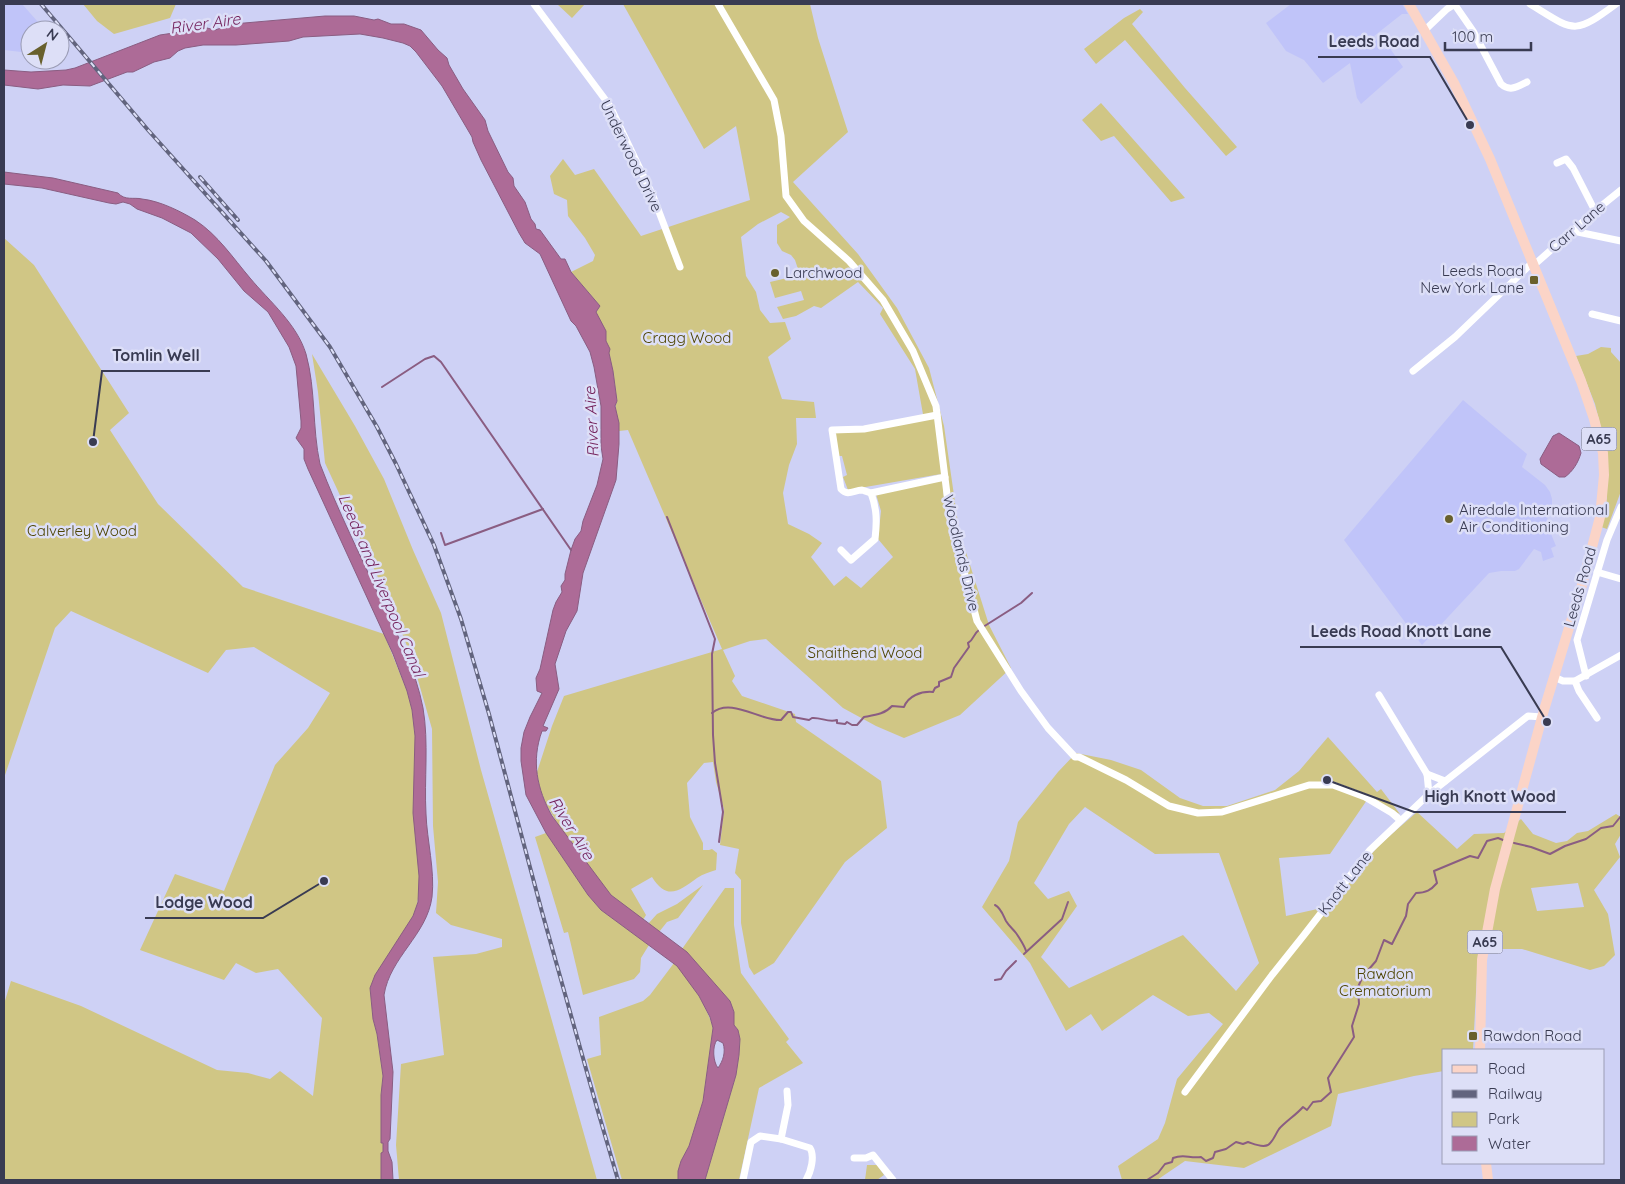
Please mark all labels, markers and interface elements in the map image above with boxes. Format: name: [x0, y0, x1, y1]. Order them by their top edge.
water label: River Aire: [169, 8, 242, 38]
north arrow: [20, 20, 70, 70]
scale bar: [1445, 20, 1531, 52]
text: N: [43, 24, 62, 45]
callout: Leeds Road: [1318, 26, 1430, 57]
text: 100 m: [1452, 27, 1493, 46]
text: Leeds Road: [1328, 31, 1420, 51]
street label: Underwood Drive: [596, 97, 667, 215]
street label: Carr Lane: [1544, 197, 1609, 256]
place label: Leeds Road New York Lane: [1420, 261, 1524, 297]
place label: Larchwood: [785, 263, 862, 282]
marker: Larchwood: [769, 267, 781, 279]
marker: Leeds Road New York Lane: [1528, 274, 1540, 286]
park label: Cragg Wood: [643, 328, 731, 347]
callout: Tomlin Well: [102, 340, 210, 371]
text: Tomlin Well: [112, 345, 200, 365]
water label: River Aire: [579, 385, 603, 458]
road number: A65: [1582, 428, 1616, 450]
water label: Leeds and Liverpool Canal: [334, 491, 431, 681]
street label: Woodlands Drive: [939, 493, 984, 613]
place label: Airedale International Air Conditioning: [1459, 500, 1608, 536]
marker: Airedale International Air Conditioning: [1443, 513, 1455, 525]
park label: Calverley Wood: [27, 521, 137, 540]
street label: Leeds Road: [1559, 545, 1600, 629]
callout: Leeds Road Knott Lane: [1300, 616, 1501, 647]
text: Leeds Road Knott Lane: [1310, 621, 1492, 641]
park label: Snaithend Wood: [808, 643, 922, 662]
callout: High Knott Wood: [1414, 781, 1566, 812]
text: High Knott Wood: [1424, 786, 1556, 806]
water label: River Aire: [545, 793, 600, 864]
street label: Knott Lane: [1314, 847, 1376, 919]
callout: Lodge Wood: [145, 887, 263, 918]
text: Lodge Wood: [155, 892, 253, 912]
road number: A65: [1468, 930, 1502, 954]
park label: Rawdon Crematorium: [1339, 964, 1431, 1000]
place label: Rawdon Road: [1483, 1026, 1582, 1045]
marker: Rawdon Road: [1467, 1030, 1479, 1042]
legend: [1442, 1049, 1605, 1164]
text: Road: [1488, 1059, 1525, 1078]
text: Railway: [1488, 1084, 1543, 1103]
text: Park: [1488, 1109, 1520, 1128]
text: Water: [1488, 1134, 1531, 1153]

